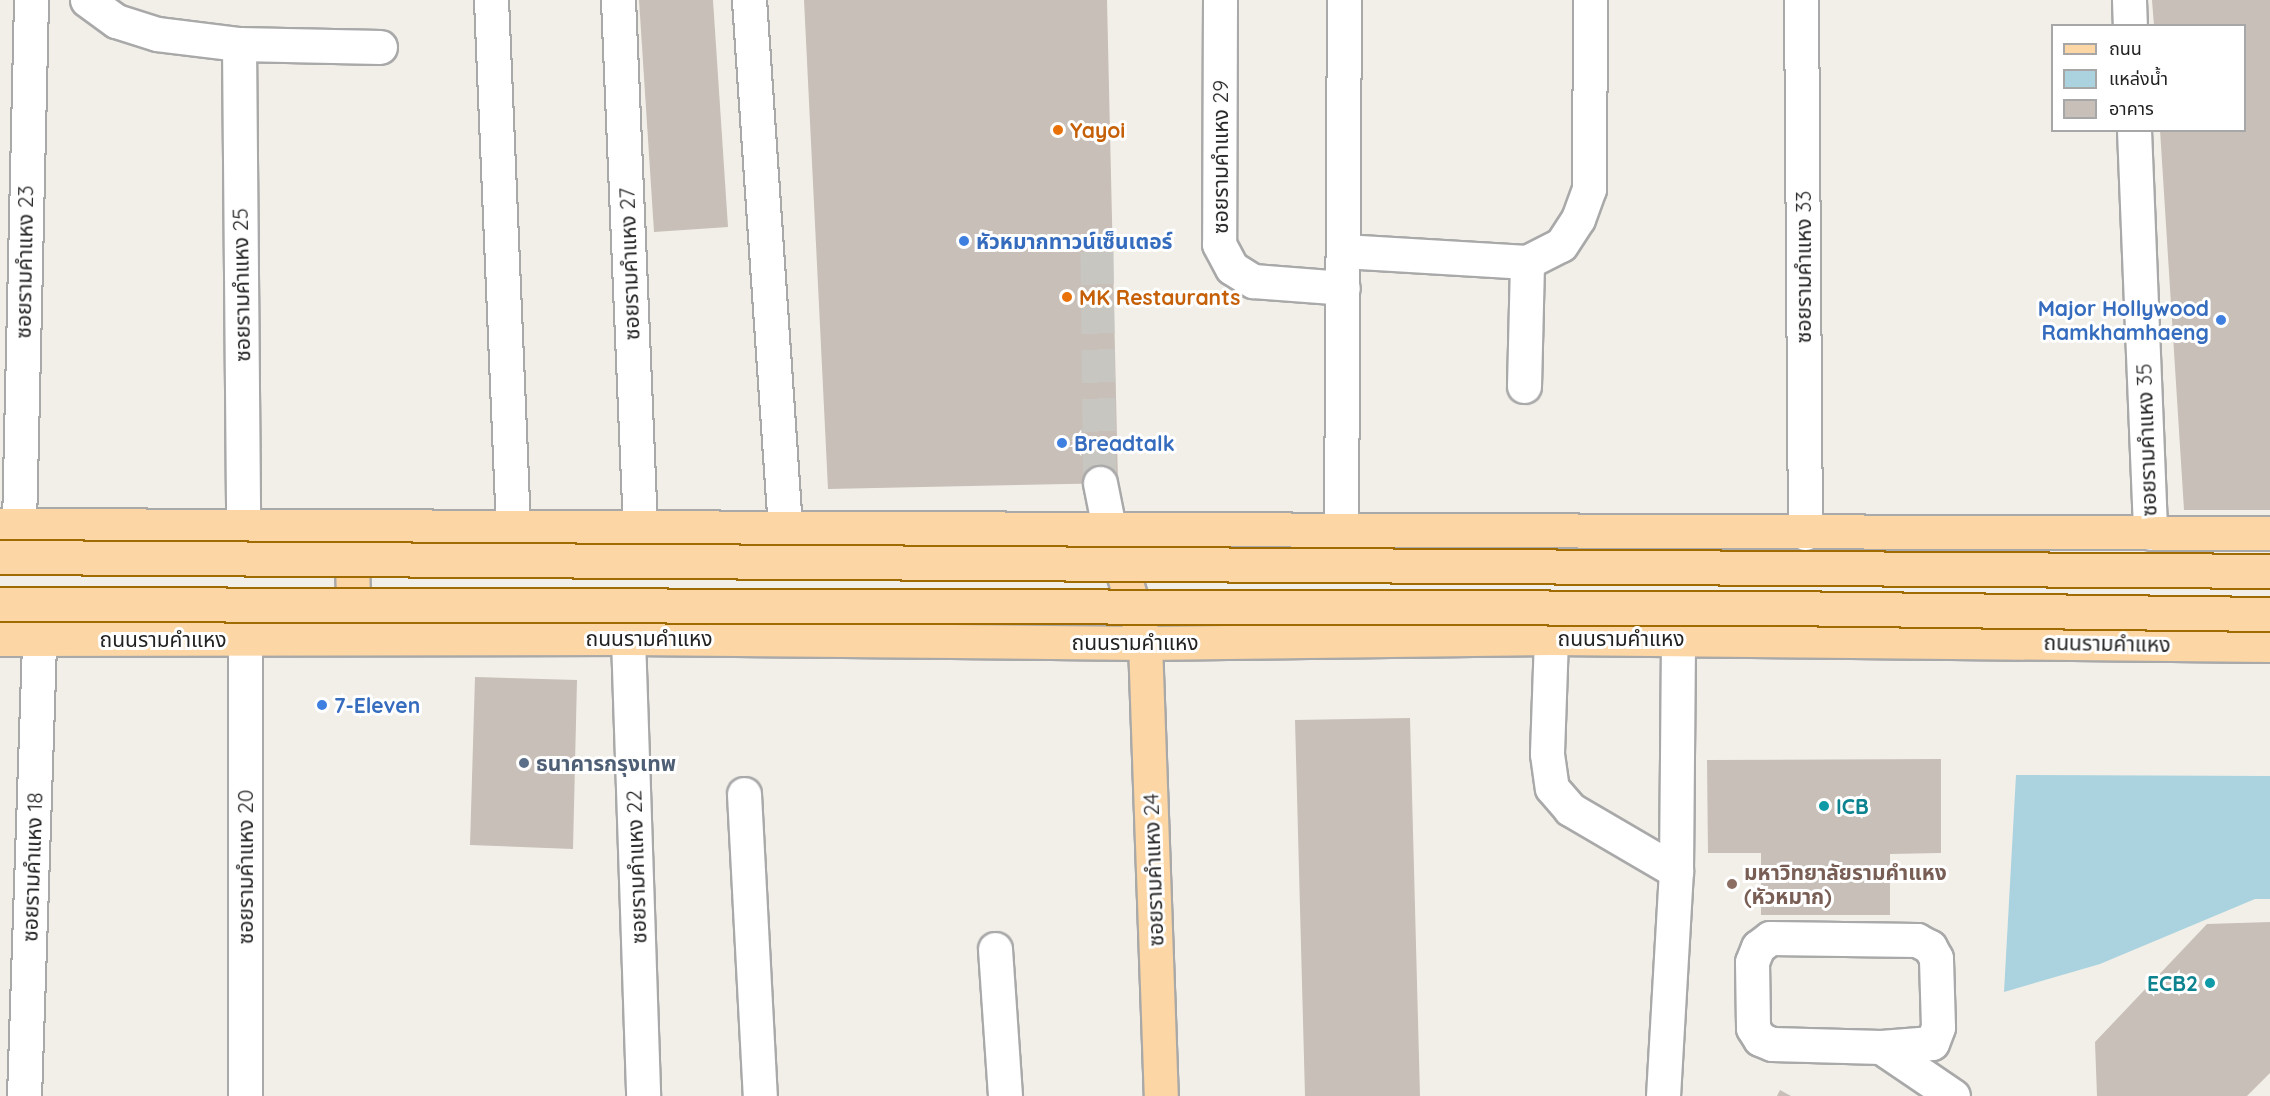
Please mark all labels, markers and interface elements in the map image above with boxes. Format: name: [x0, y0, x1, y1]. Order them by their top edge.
legend: [2051, 24, 2246, 132]
text: ถนน: [2109, 37, 2142, 60]
text: แหล่งน้ำ: [2109, 67, 2168, 90]
street label: ซอยรามคำแหง 29: [1207, 80, 1233, 234]
text: อาคาร: [2109, 97, 2154, 120]
place label: Yayoi: [1070, 117, 1125, 143]
marker: Yayoi: [1051, 123, 1065, 137]
street label: ซอยรามคำแหง 23: [10, 185, 38, 339]
street label: ซอยรามคำแหง 27: [614, 187, 644, 341]
street label: ซอยรามคำแหง 33: [1790, 191, 1816, 343]
street label: ซอยรามคำแหง 25: [227, 208, 255, 362]
place label: หัวหมากทาวน์เซ็นเตอร์: [976, 228, 1172, 254]
marker: หัวหมากทาวน์เซ็นเตอร์: [957, 234, 971, 248]
place label: MK Restaurants: [1079, 284, 1240, 310]
marker: MK Restaurants: [1060, 290, 1074, 304]
place label: Major Hollywood Ramkhamhaeng: [2038, 295, 2209, 345]
marker: Major Hollywood Ramkhamhaeng: [2214, 313, 2228, 327]
street label: ซอยรามคำแหง 35: [2131, 363, 2161, 517]
place label: Breadtalk: [1074, 430, 1175, 456]
marker: Breadtalk: [1055, 436, 1069, 450]
street label: ถนนรามคำแหง: [585, 625, 713, 651]
street label: ถนนรามคำแหง: [1557, 625, 1685, 651]
street label: ถนนรามคำแหง: [99, 626, 227, 652]
street label: ถนนรามคำแหง: [1071, 629, 1199, 655]
street label: ถนนรามคำแหง: [2043, 629, 2171, 657]
place label: 7-Eleven: [334, 692, 420, 718]
marker: 7-Eleven: [315, 698, 329, 712]
place label: ธนาคารกรุงเทพ: [536, 750, 676, 776]
marker: ธนาคารกรุงเทพ: [517, 756, 531, 770]
street label: ซอยรามคำแหง 20: [232, 790, 258, 944]
street label: ซอยรามคำแหง 22: [621, 790, 651, 944]
street label: ซอยรามคำแหง 18: [17, 792, 47, 942]
street label: ซอยรามคำแหง 24: [1138, 793, 1168, 947]
place label: ICB: [1836, 793, 1869, 819]
marker: ICB: [1817, 799, 1831, 813]
place label: มหาวิทยาลัยรามคำแหง (หัวหมาก): [1744, 859, 1947, 909]
marker: มหาวิทยาลัยรามคำแหง (หัวหมาก): [1725, 877, 1739, 891]
place label: ECB2: [2147, 970, 2198, 996]
marker: ECB2: [2203, 976, 2217, 990]

